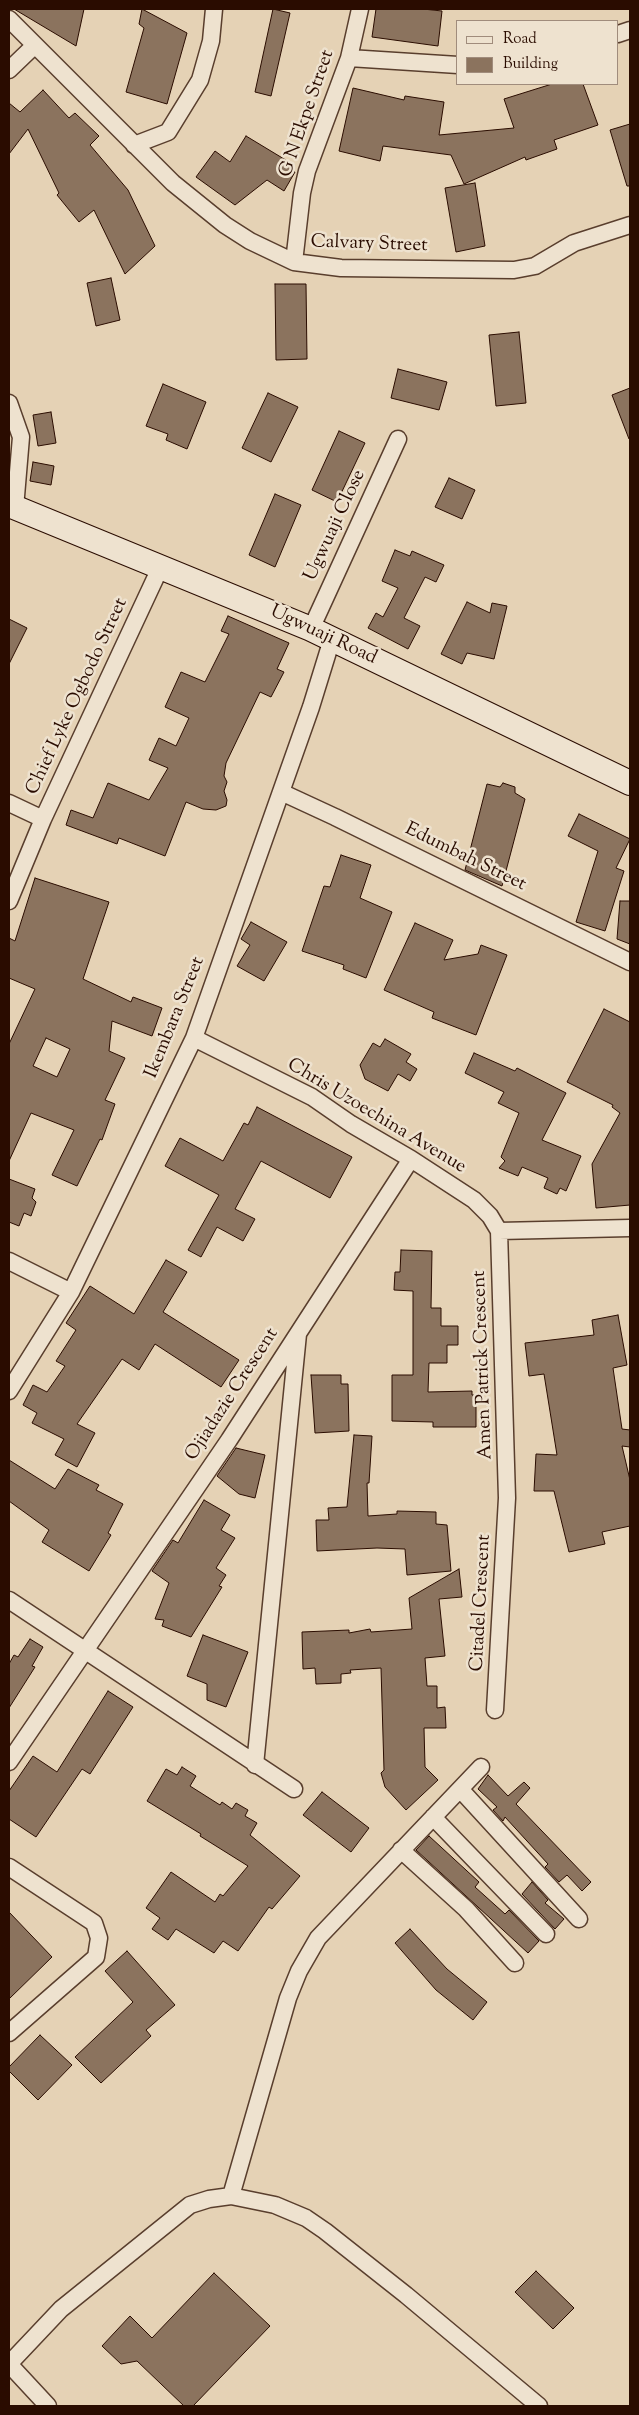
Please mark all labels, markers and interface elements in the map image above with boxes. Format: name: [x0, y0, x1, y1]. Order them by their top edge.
legend: [456, 20, 619, 85]
text: Road: [503, 29, 537, 50]
street label: G N Ekpe Street: [276, 47, 340, 181]
text: Building: [503, 54, 558, 75]
street label: Calvary Street: [310, 232, 428, 258]
street label: Ugwuaji Close: [300, 467, 372, 585]
street label: Chief Lyke Ogbodo Street: [22, 595, 134, 799]
street label: Ugwuaji Road: [266, 601, 380, 671]
street label: Edumbah Street: [401, 819, 529, 897]
street label: Ikembara Street: [141, 954, 211, 1082]
street label: Chris Uzoechina Avenue: [282, 1054, 470, 1180]
street label: Amen Patrick Crescent: [469, 1270, 499, 1460]
street label: Ojiadazie Crescent: [182, 1324, 284, 1466]
street label: Citadel Crescent: [467, 1534, 497, 1672]

